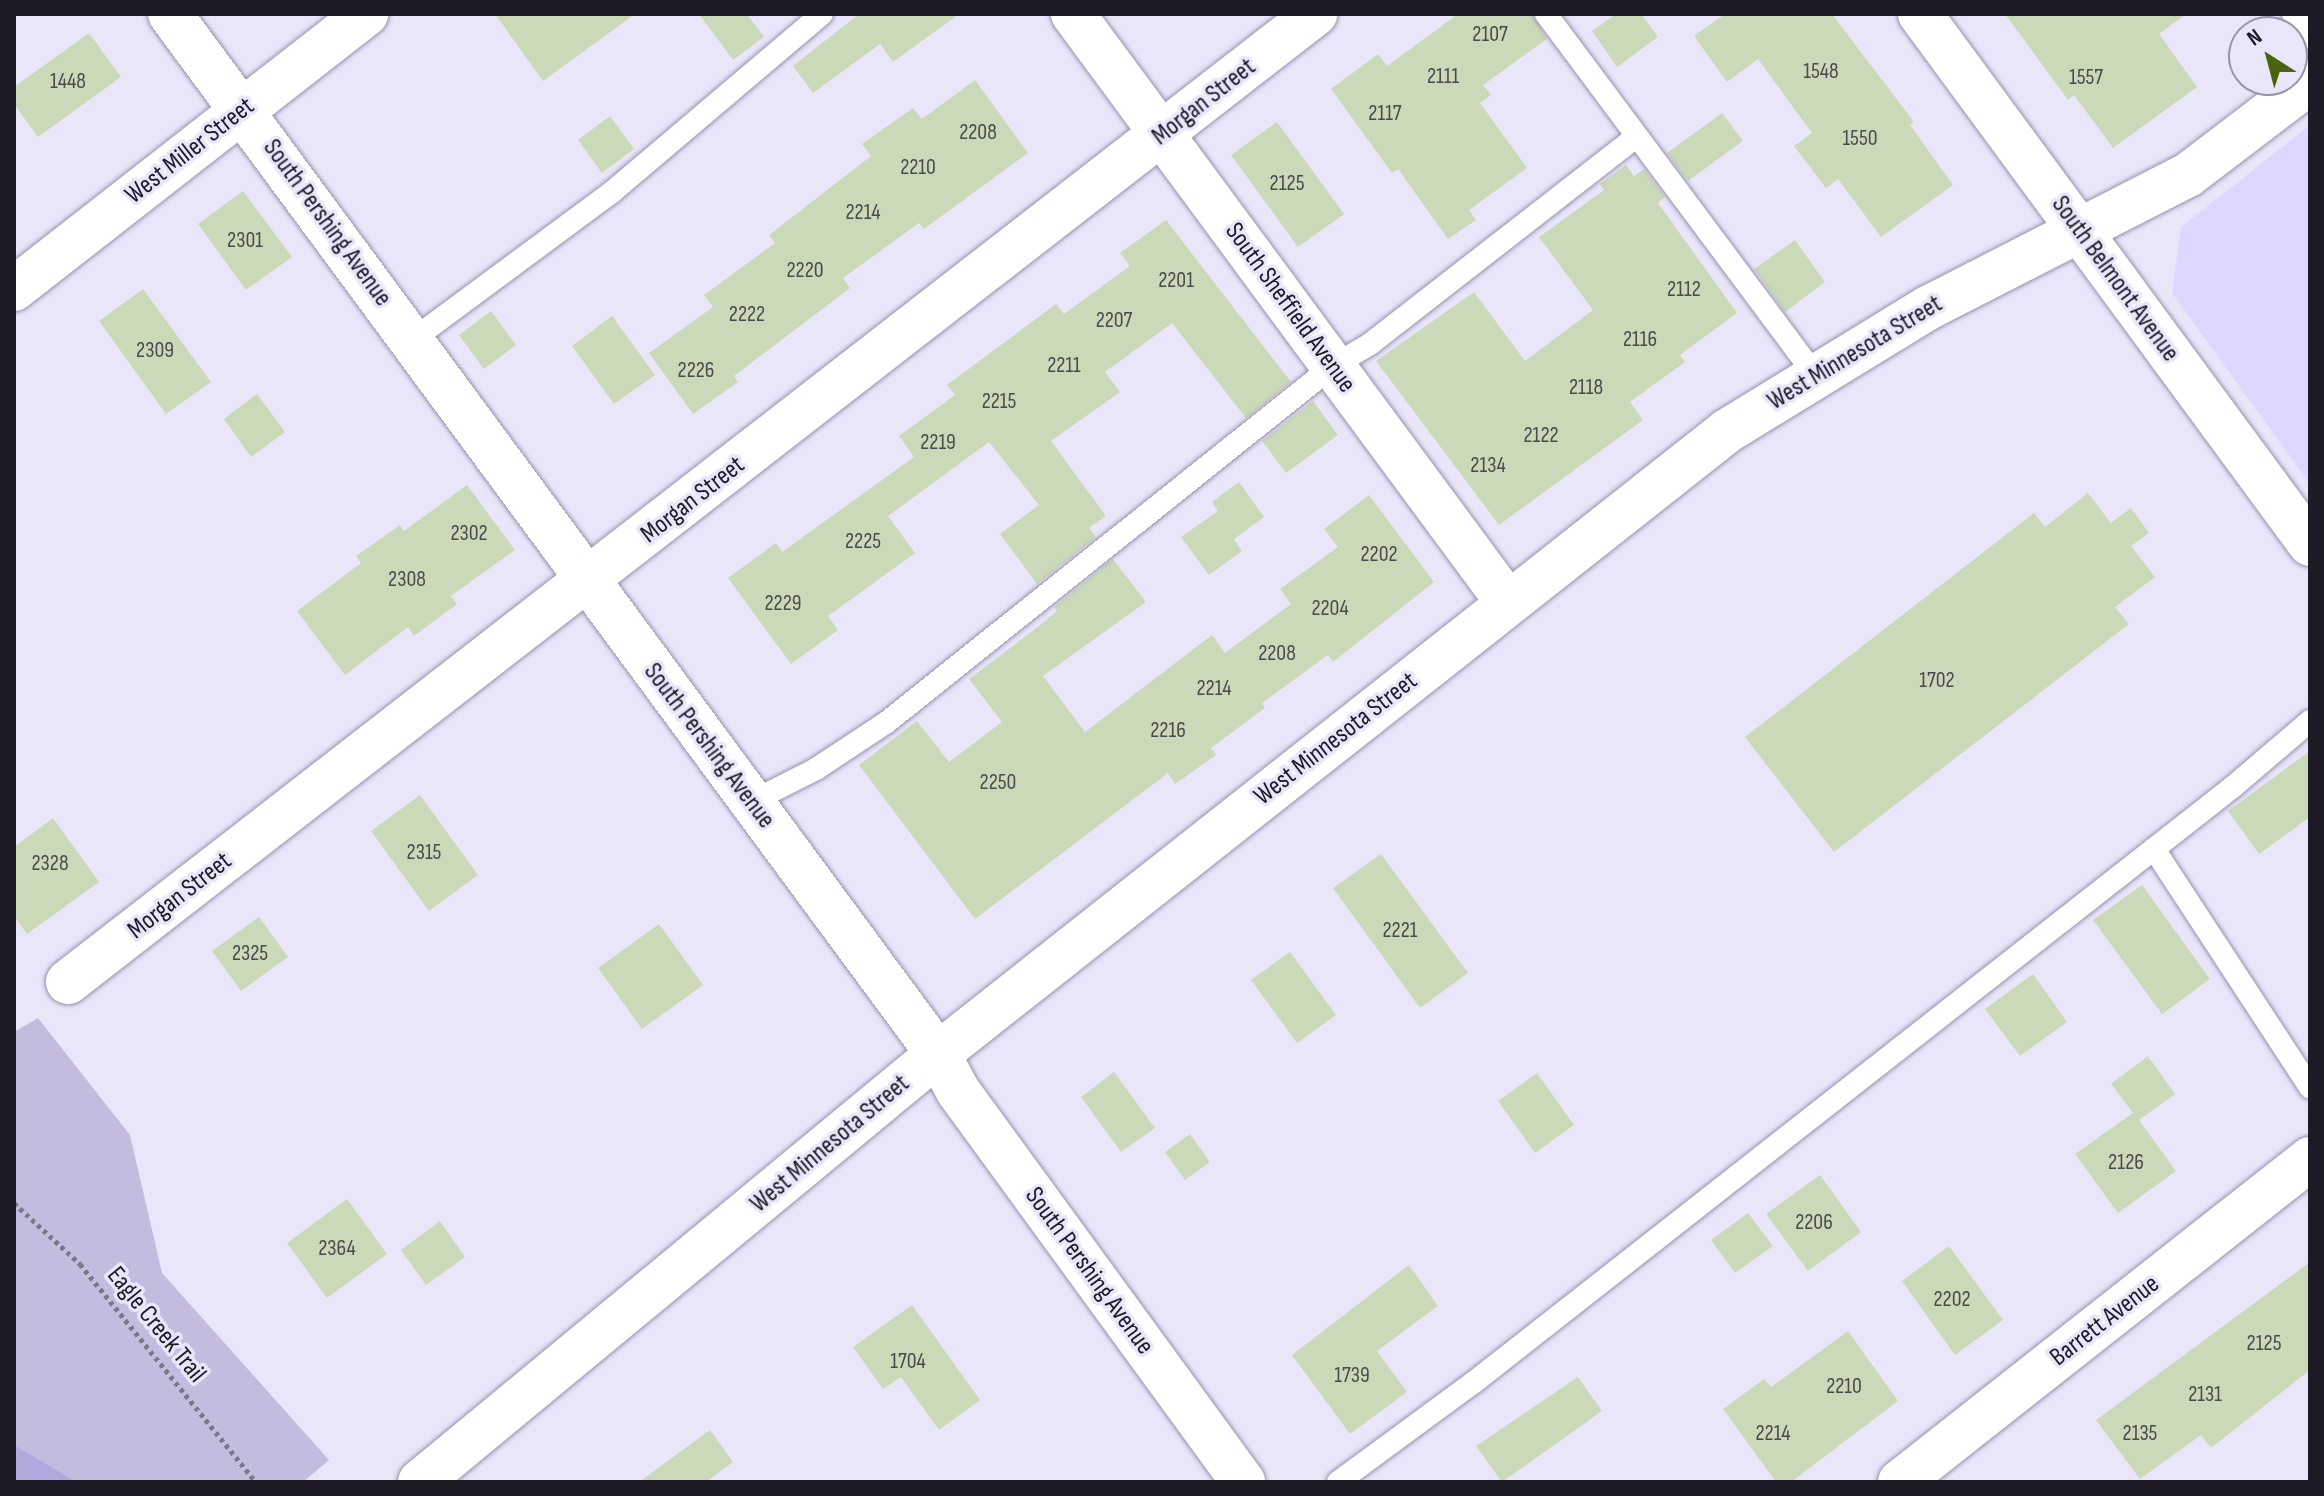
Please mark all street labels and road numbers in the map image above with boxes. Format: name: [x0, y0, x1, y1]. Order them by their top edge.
street label: Morgan Street: [1146, 52, 1262, 152]
street label: West Miller Street: [119, 91, 261, 211]
street label: South Pershing Avenue: [256, 133, 398, 313]
street label: South Belmont Avenue: [2044, 190, 2186, 368]
street label: South Sheffield Avenue: [1218, 217, 1362, 399]
street label: West Minnesota Street: [1762, 289, 1948, 417]
street label: Morgan Street: [635, 450, 751, 550]
street label: South Pershing Avenue: [637, 657, 781, 835]
street label: West Minnesota Street: [1248, 666, 1424, 812]
street label: Morgan Street: [122, 846, 238, 946]
street label: West Minnesota Street: [744, 1068, 916, 1220]
street label: South Pershing Avenue: [1018, 1181, 1160, 1361]
street label: Eagle Creek Trail: [100, 1261, 212, 1389]
street label: Barrett Avenue: [2044, 1269, 2166, 1373]

